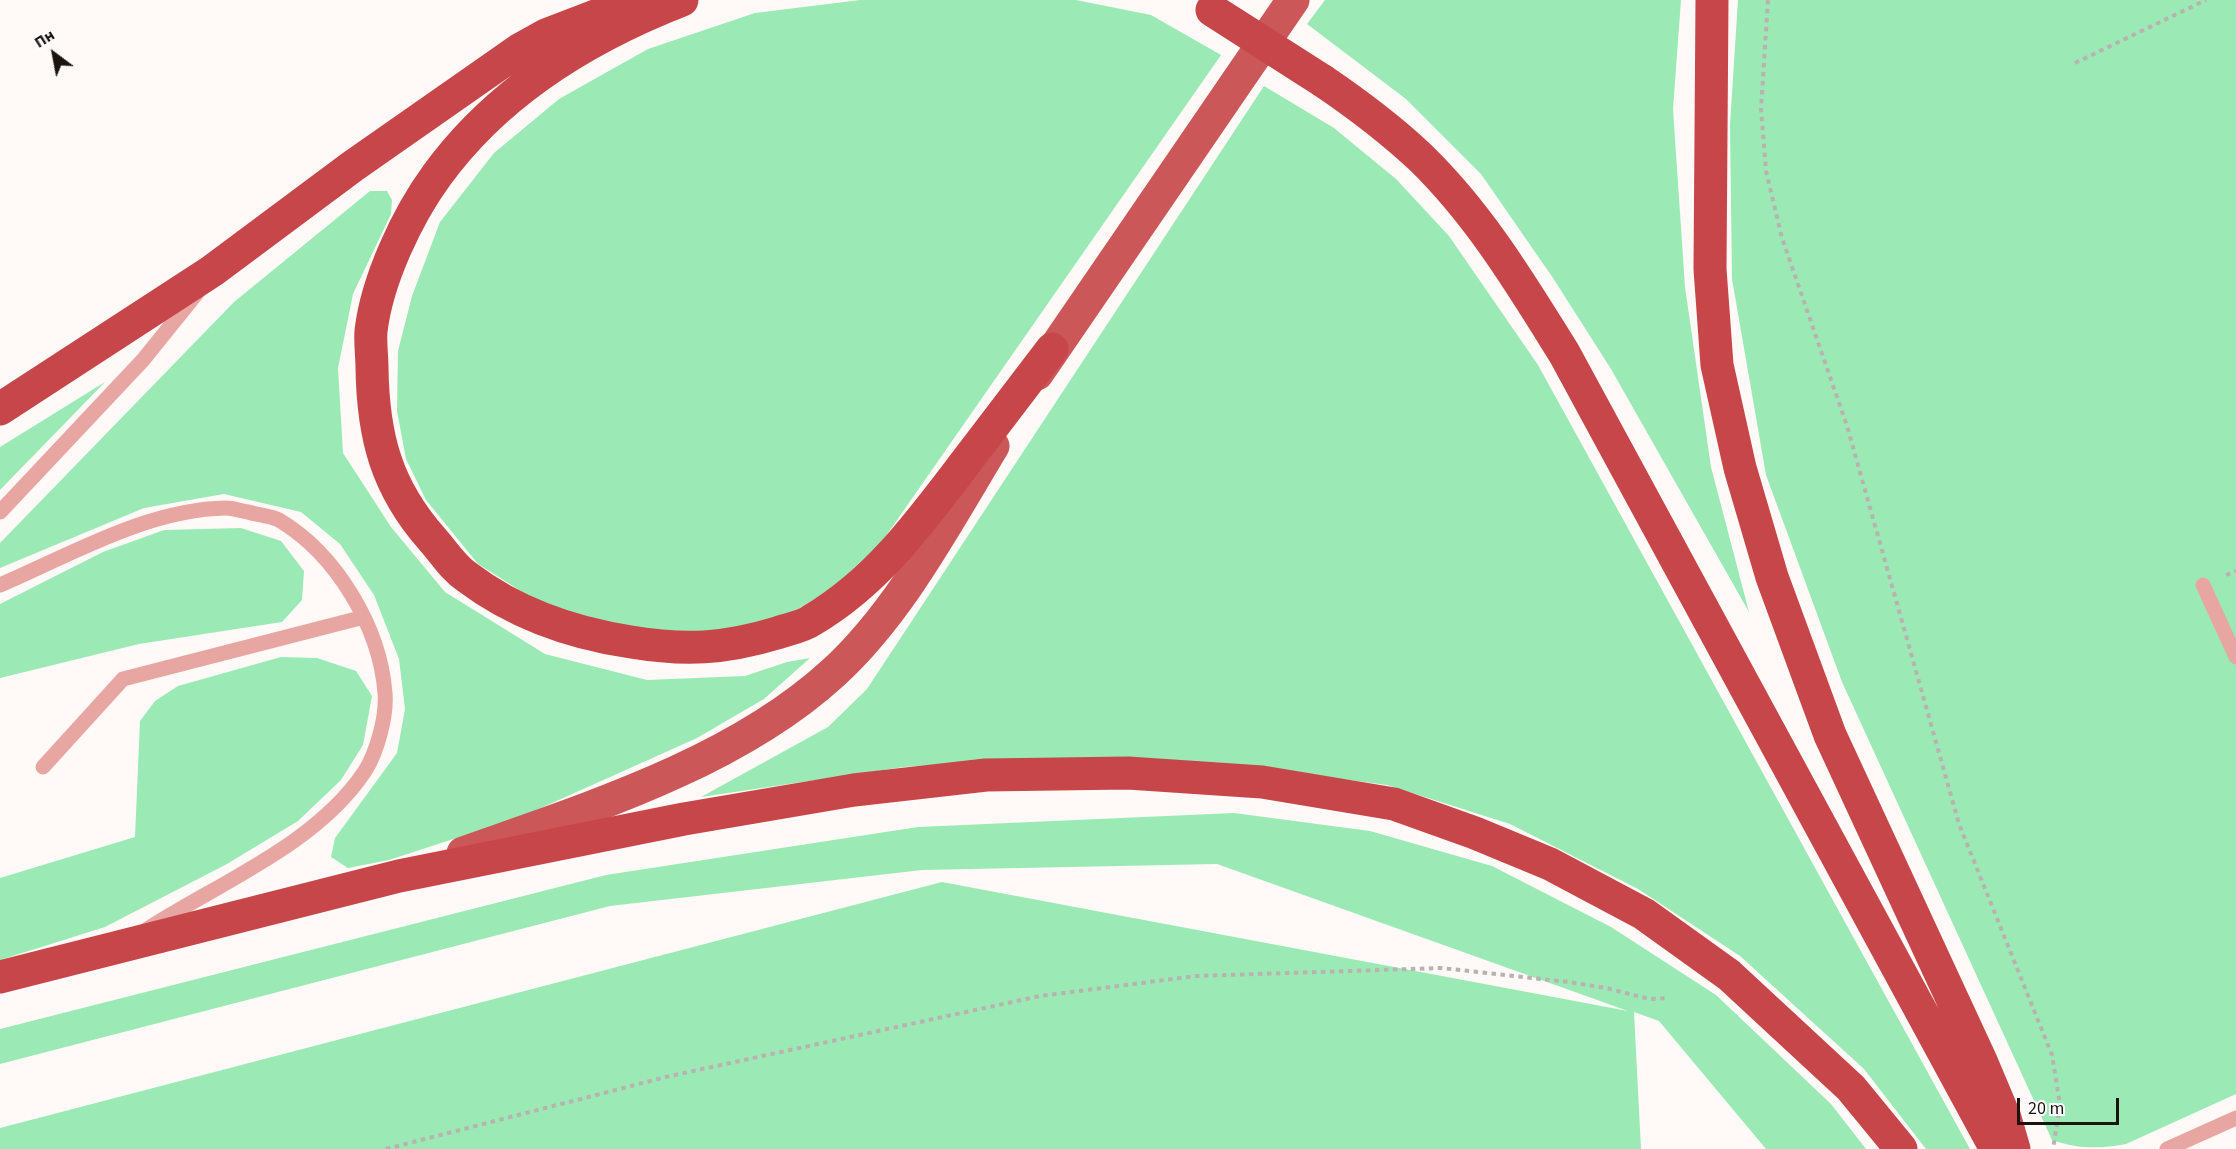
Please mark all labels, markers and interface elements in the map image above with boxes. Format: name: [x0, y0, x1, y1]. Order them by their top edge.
north arrow: [24, 24, 84, 84]
text: Пн: [30, 24, 59, 53]
scale bar: [2020, 1086, 2122, 1124]
text: 20 m: [2028, 1096, 2064, 1121]

